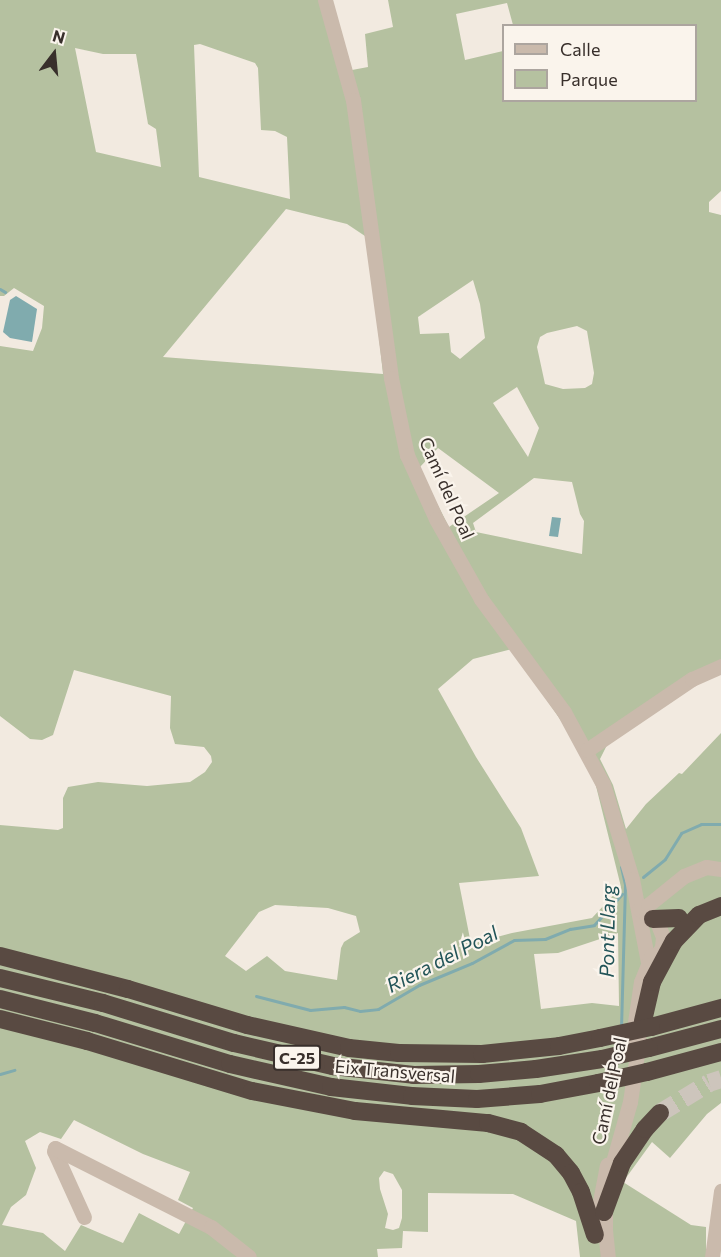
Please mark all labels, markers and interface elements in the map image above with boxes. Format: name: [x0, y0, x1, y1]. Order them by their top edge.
north arrow: [24, 24, 84, 84]
legend: [502, 24, 697, 102]
text: N: [51, 25, 67, 47]
text: Calle: [560, 38, 600, 60]
text: Parque: [560, 68, 618, 90]
street label: Camí del Poal: [415, 434, 479, 542]
water label: Pont Llarg: [594, 884, 620, 978]
water label: Riera del Poal: [382, 921, 502, 997]
street label: Camí del Poal: [587, 1035, 631, 1147]
road number: C-25: [273, 1045, 321, 1071]
street label: Eix Transversal: [334, 1055, 456, 1087]

